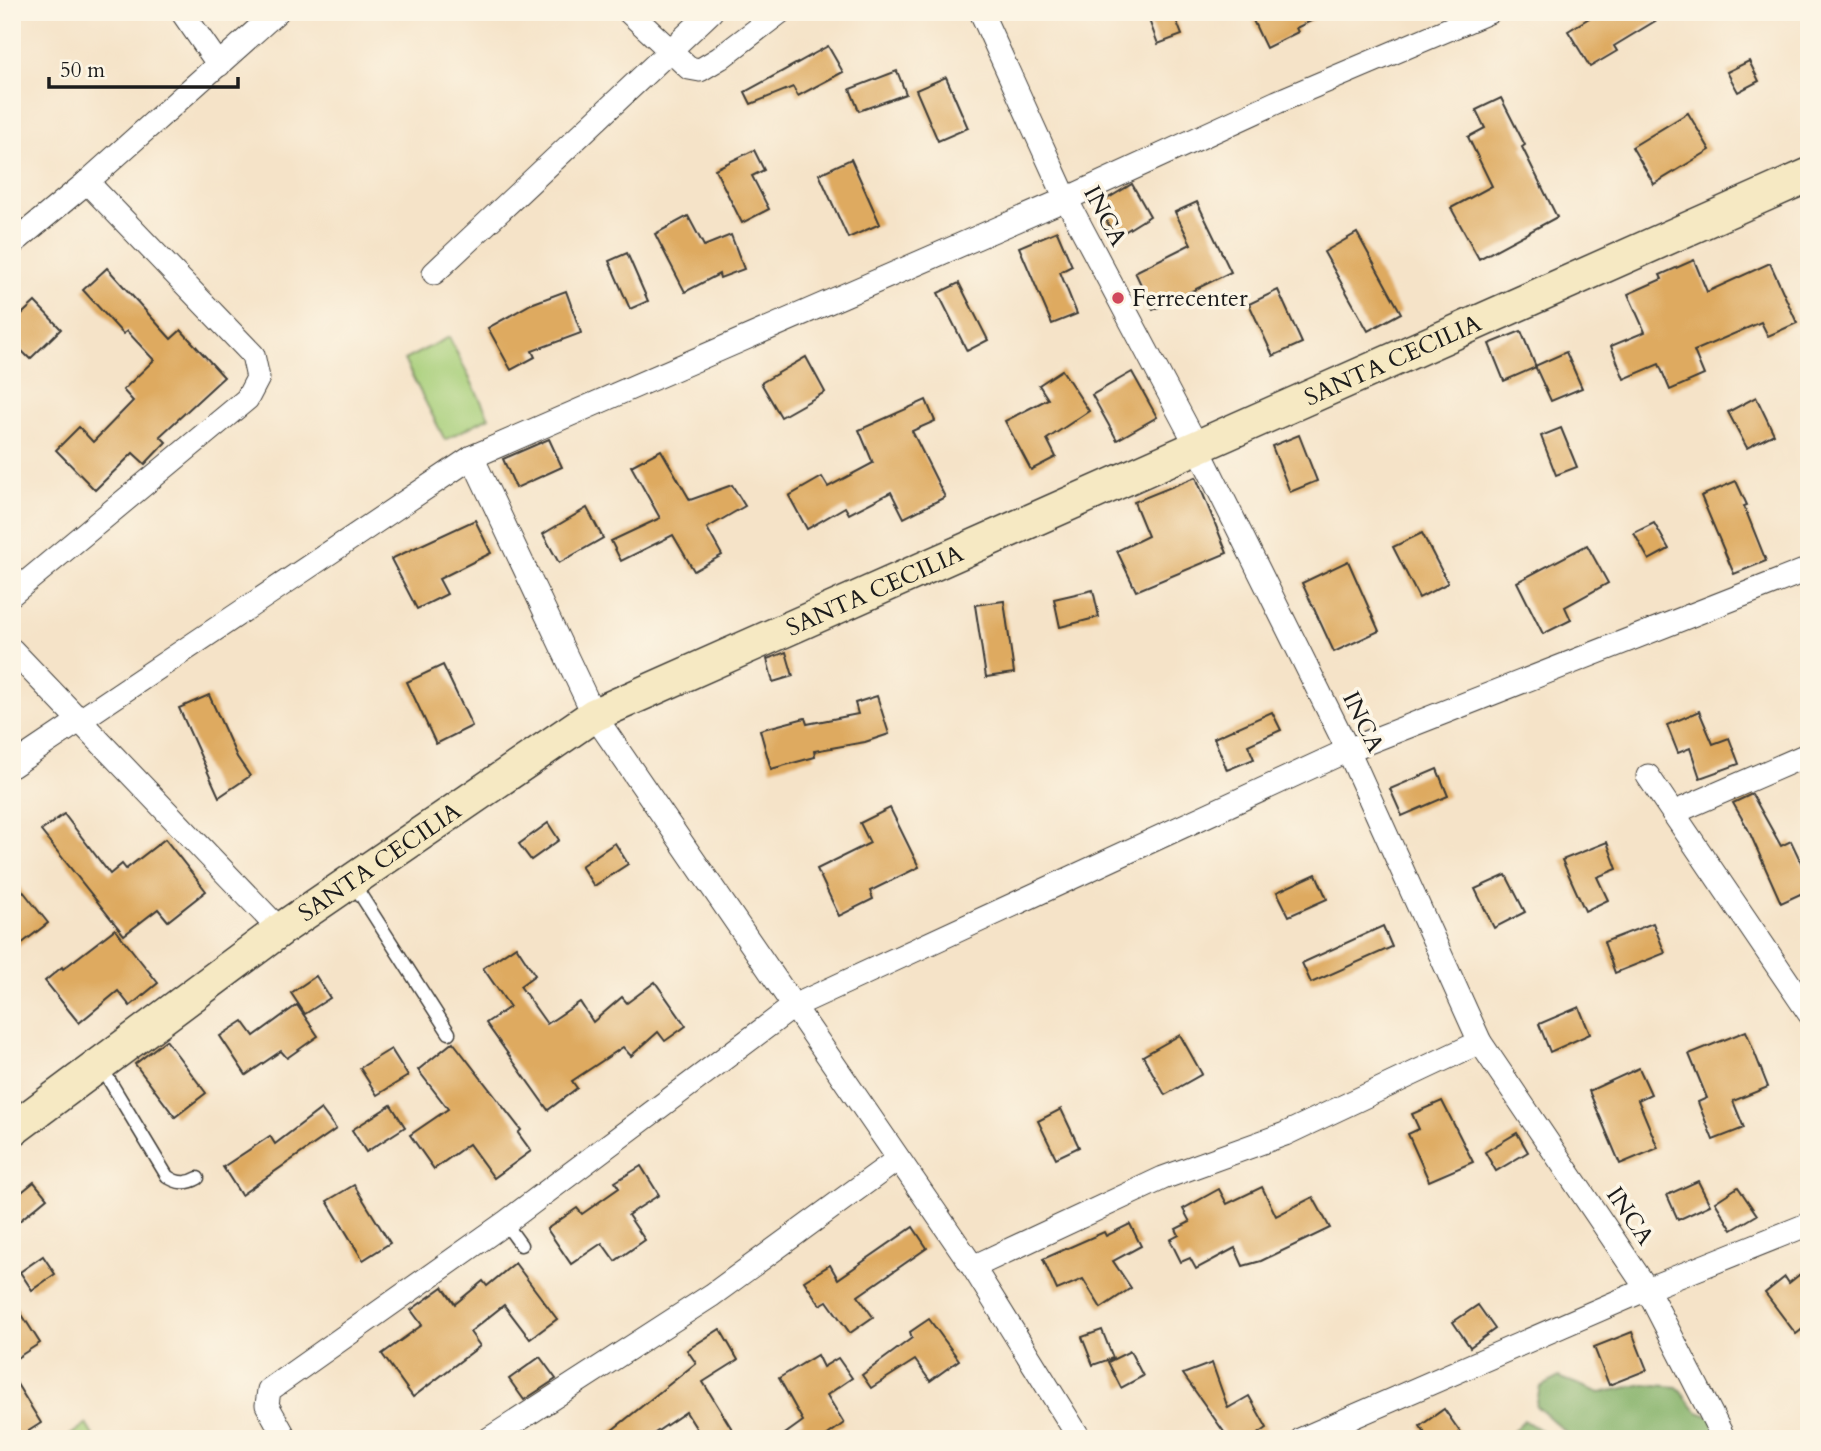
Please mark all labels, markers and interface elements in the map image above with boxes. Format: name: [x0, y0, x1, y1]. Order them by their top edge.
scale bar: [49, 46, 238, 90]
text: 50 m: [60, 56, 105, 85]
street label: INCA: [1075, 180, 1135, 253]
place label: Ferrecenter: [1132, 282, 1248, 315]
marker: Ferrecenter: [1110, 290, 1126, 306]
street label: SANTA CECILIA: [1299, 306, 1487, 414]
street label: SANTA CECILIA: [781, 536, 969, 644]
street label: INCA: [1334, 686, 1392, 759]
street label: SANTA CECILIA: [292, 794, 468, 929]
street label: INCA: [1598, 1180, 1662, 1253]

